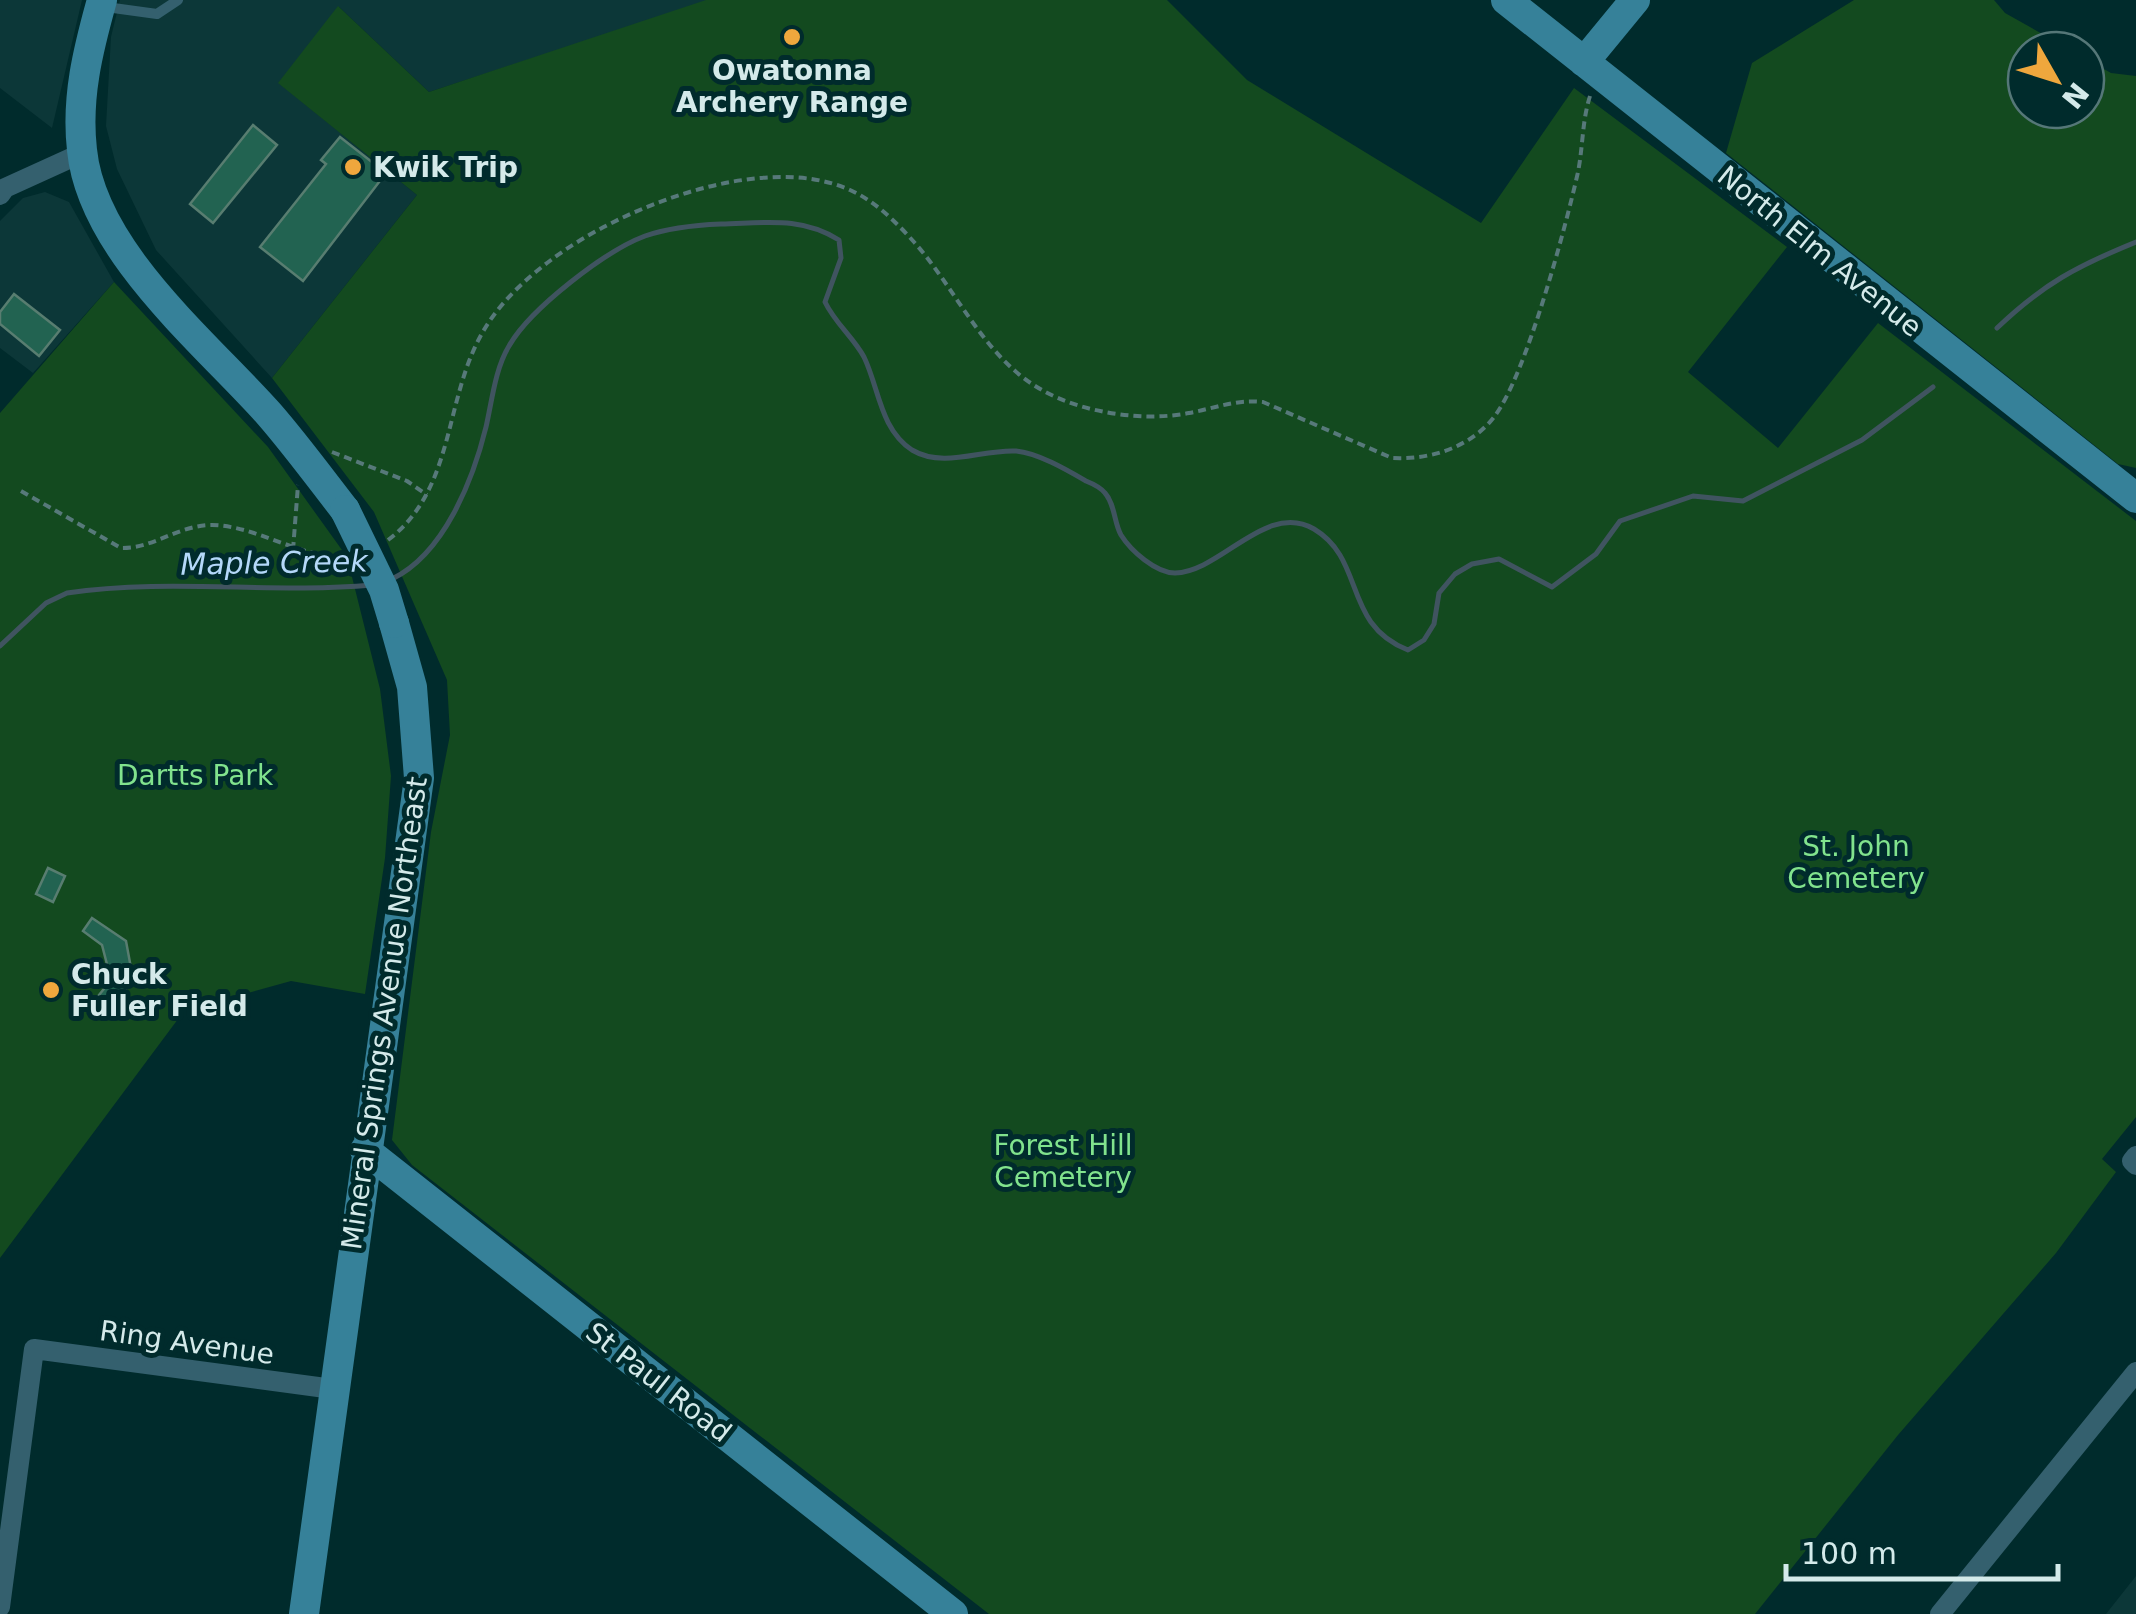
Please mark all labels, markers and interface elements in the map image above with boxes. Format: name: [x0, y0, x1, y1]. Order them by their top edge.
marker: Owatonna Archery Range: [781, 26, 803, 48]
north arrow: [2006, 30, 2106, 130]
place label: Owatonna Archery Range: [676, 54, 908, 119]
text: N: [2055, 76, 2095, 115]
place label: Kwik Trip: [373, 151, 518, 184]
marker: Kwik Trip: [342, 156, 364, 178]
street label: North Elm Avenue: [1711, 159, 1928, 344]
water label: Maple Creek: [180, 543, 370, 582]
park label: Dartts Park: [117, 759, 274, 792]
street label: Mineral Springs Avenue Northeast: [335, 774, 434, 1252]
park label: St. John Cemetery: [1787, 830, 1925, 895]
place label: Chuck Fuller Field: [71, 958, 248, 1023]
marker: Chuck Fuller Field: [40, 979, 62, 1001]
park label: Forest Hill Cemetery: [993, 1129, 1133, 1194]
street label: Ring Avenue: [98, 1314, 276, 1371]
street label: St Paul Road: [580, 1315, 738, 1449]
scale bar: [1786, 1519, 2058, 1581]
text: 100 m: [1801, 1536, 1897, 1571]

